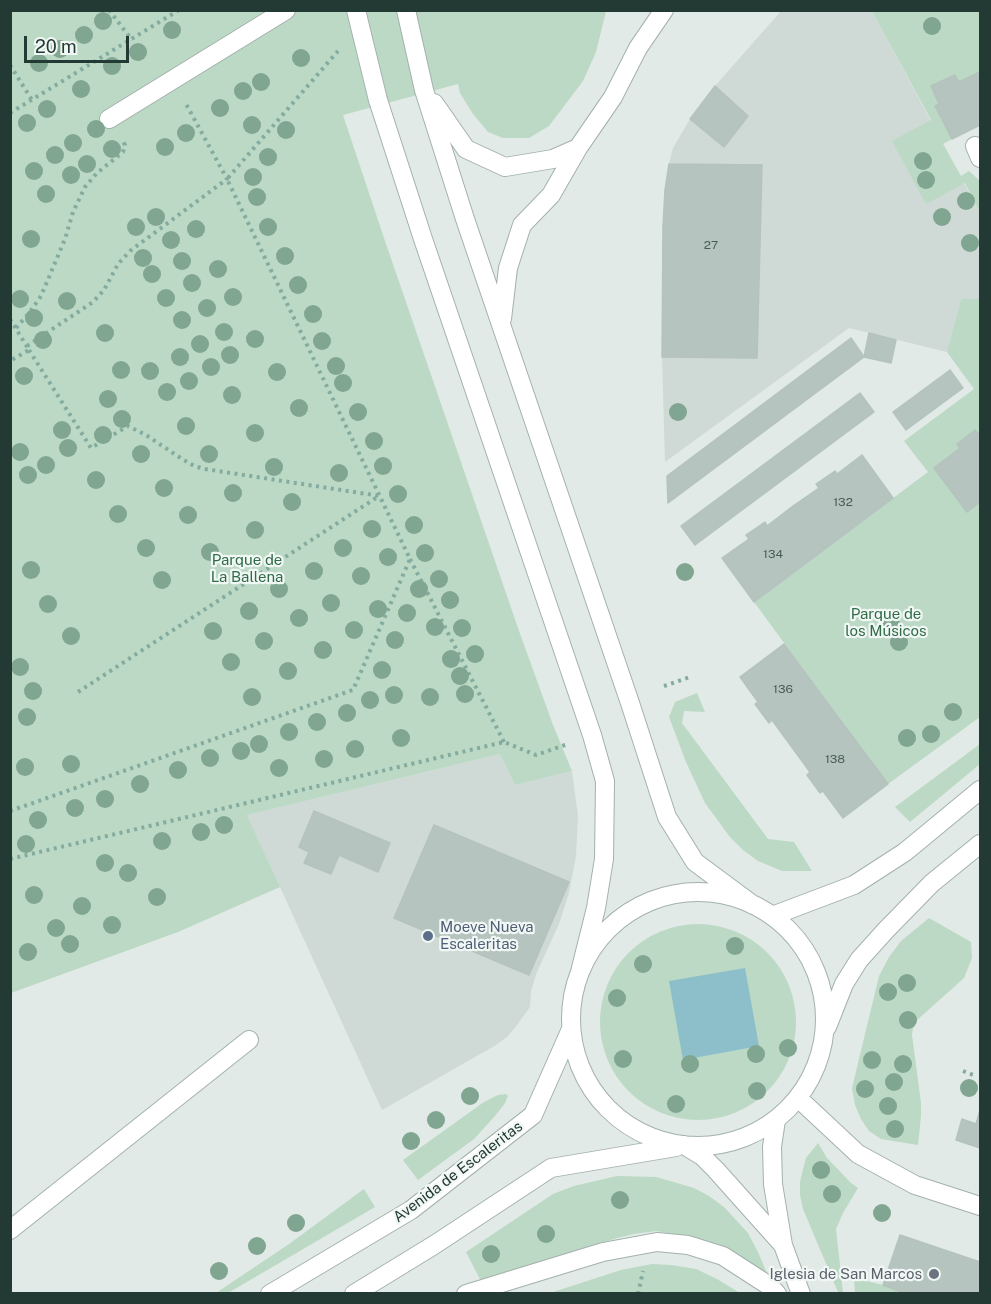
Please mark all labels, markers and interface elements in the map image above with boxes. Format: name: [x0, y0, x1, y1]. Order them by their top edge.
scale bar: [27, 24, 132, 62]
text: 20 m: [35, 36, 77, 57]
house number: 27: [704, 238, 718, 252]
house number: 132: [833, 495, 853, 509]
house number: 134: [763, 547, 783, 561]
park label: Parque de La Ballena: [211, 551, 283, 586]
park label: Parque de los Músicos: [845, 605, 927, 640]
house number: 136: [773, 682, 793, 696]
house number: 138: [825, 752, 845, 766]
place label: Moeve Nueva Escaleritas: [440, 918, 534, 953]
marker: Moeve Nueva Escaleritas: [421, 929, 435, 943]
street label: Avenida de Escaleritas: [390, 1118, 526, 1226]
place label: Iglesia de San Marcos: [770, 1265, 922, 1283]
marker: Iglesia de San Marcos: [927, 1267, 941, 1281]

